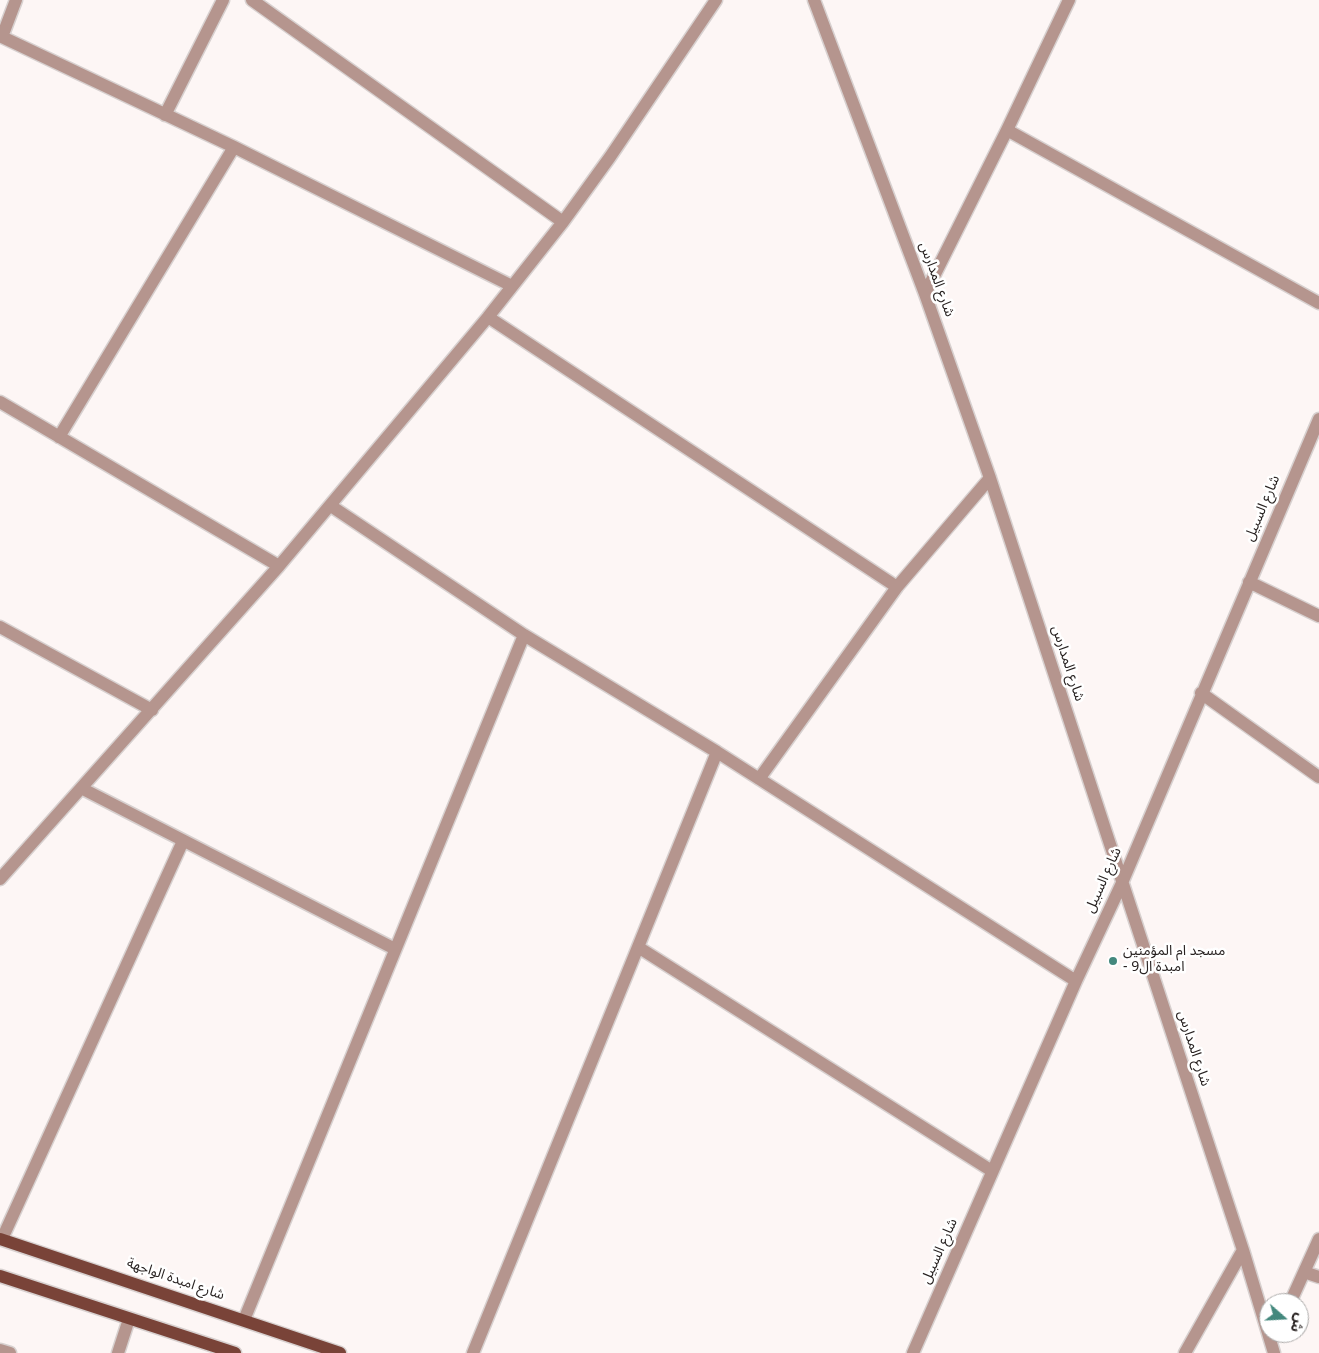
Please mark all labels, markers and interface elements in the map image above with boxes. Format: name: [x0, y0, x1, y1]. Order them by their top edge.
street label: شارع المدارس: [914, 240, 956, 320]
street label: شارع السبيل: [1243, 473, 1285, 545]
street label: شارع المدارس: [1046, 624, 1086, 704]
street label: شارع السبيل: [1083, 846, 1127, 916]
place label: مسجد ام المؤمنين - امبدة ال9: [1123, 945, 1225, 978]
marker: مسجد ام المؤمنين - امبدة ال9: [1107, 955, 1119, 967]
street label: شارع المدارس: [1172, 1009, 1212, 1089]
street label: شارع السبيل: [919, 1217, 963, 1287]
street label: شارع امبدة الواجهة: [124, 1256, 226, 1306]
north arrow: [1259, 1293, 1309, 1343]
text: ش: [1281, 1309, 1315, 1337]

